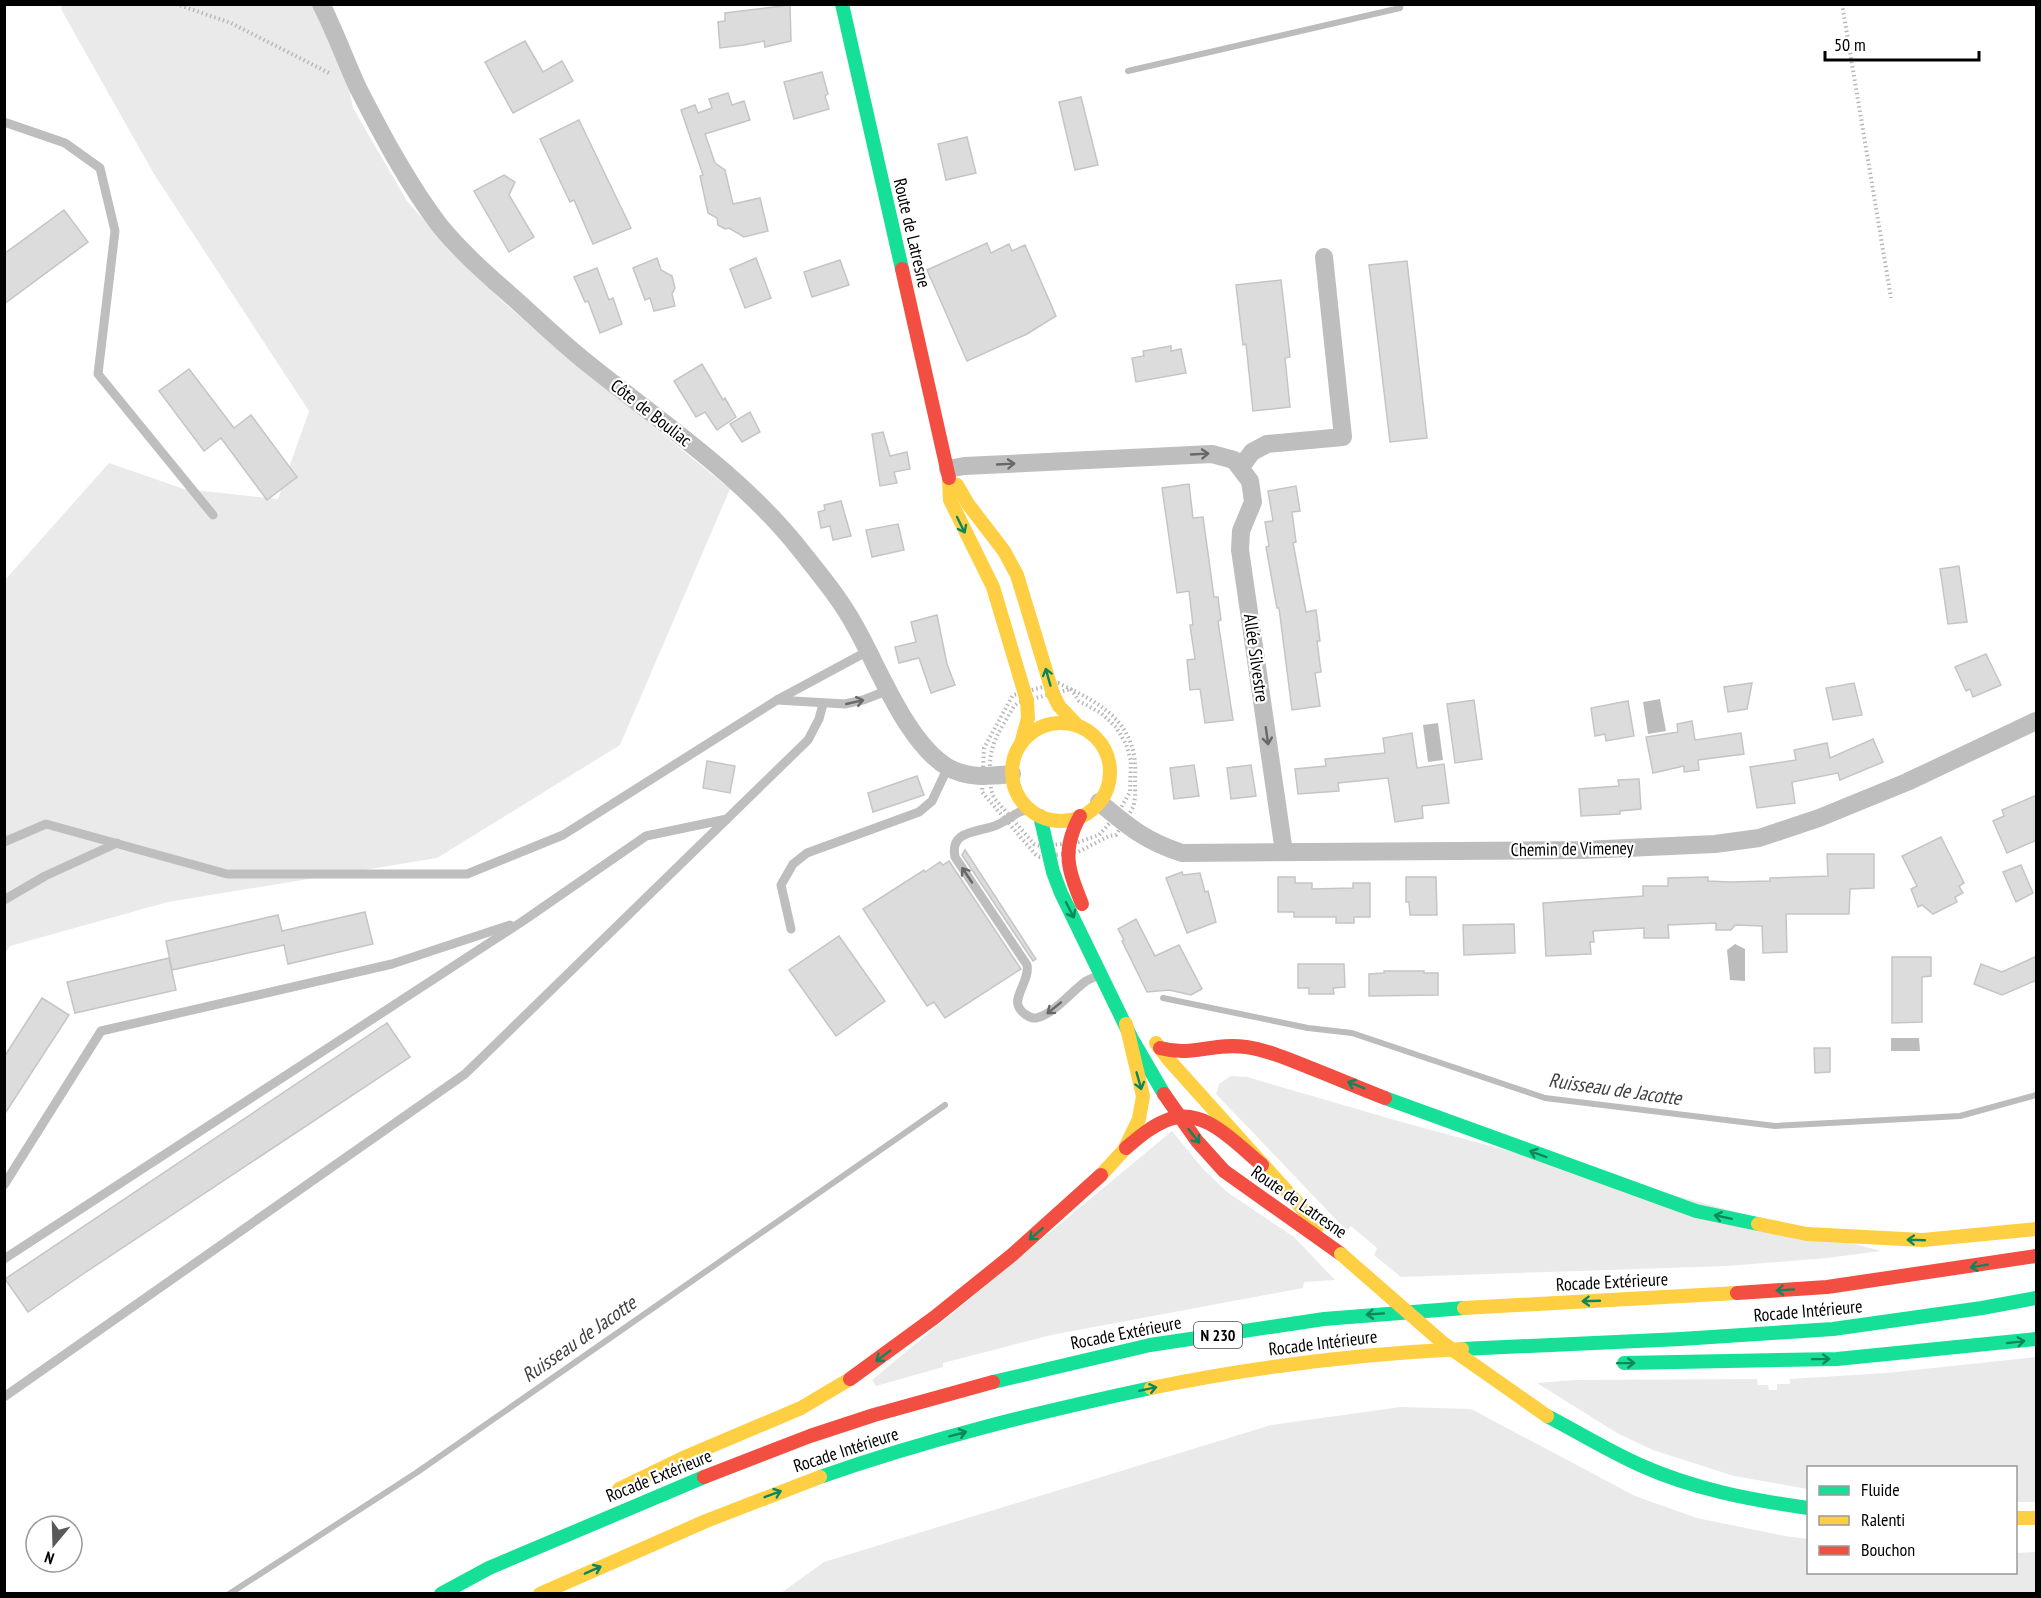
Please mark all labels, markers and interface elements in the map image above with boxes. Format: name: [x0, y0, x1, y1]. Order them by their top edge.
scale bar: [1825, 24, 1980, 62]
text: 50 m: [1834, 33, 1866, 56]
street label: Route de Latresne: [889, 176, 936, 290]
street label: Côte de Bouliac: [606, 374, 697, 452]
one-way arrow: [1190, 449, 1210, 460]
one-way arrow: [995, 458, 1015, 469]
one-way arrow: [956, 516, 968, 534]
street label: Allée Silvestre: [1239, 612, 1274, 704]
one-way arrow: [1042, 668, 1053, 687]
one-way arrow: [845, 695, 864, 707]
one-way arrow: [1262, 726, 1273, 746]
street label: Chemin de Vimeney: [1510, 836, 1634, 861]
one-way arrow: [961, 867, 974, 884]
one-way arrow: [1065, 901, 1076, 919]
one-way arrow: [1046, 1001, 1062, 1014]
water label: Ruisseau de Jacotte: [1547, 1067, 1685, 1111]
one-way arrow: [1134, 1071, 1145, 1090]
one-way arrow: [1347, 1079, 1365, 1090]
one-way arrow: [1187, 1128, 1200, 1144]
one-way arrow: [1529, 1147, 1548, 1158]
street label: Route de Latresne: [1247, 1160, 1352, 1243]
one-way arrow: [1713, 1211, 1733, 1222]
one-way arrow: [1029, 1227, 1044, 1241]
one-way arrow: [1906, 1234, 1926, 1245]
one-way arrow: [1970, 1260, 1989, 1271]
street label: Rocade Extérieure: [1555, 1267, 1669, 1296]
one-way arrow: [1776, 1284, 1796, 1295]
water label: Ruisseau de Jacotte: [517, 1289, 643, 1388]
street label: Rocade Intérieure: [1753, 1294, 1863, 1327]
one-way arrow: [1581, 1295, 1601, 1306]
one-way arrow: [1366, 1309, 1386, 1320]
street label: Rocade Extérieure: [1069, 1311, 1183, 1355]
road number: N 230: [1194, 1322, 1242, 1348]
street label: Rocade Intérieure: [1267, 1324, 1379, 1361]
one-way arrow: [2005, 1336, 2025, 1347]
one-way arrow: [876, 1349, 892, 1362]
one-way arrow: [1811, 1353, 1831, 1365]
one-way arrow: [1616, 1358, 1636, 1369]
one-way arrow: [1138, 1383, 1157, 1394]
street label: Rocade Intérieure: [790, 1422, 901, 1477]
one-way arrow: [948, 1428, 967, 1439]
street label: Rocade Extérieure: [602, 1444, 715, 1507]
legend: [1807, 1466, 2017, 1574]
text: Fluide: [1861, 1478, 1900, 1501]
one-way arrow: [763, 1488, 782, 1499]
text: Ralenti: [1861, 1508, 1905, 1531]
north arrow: [24, 1514, 84, 1574]
text: Bouchon: [1861, 1538, 1915, 1561]
text: N: [42, 1547, 56, 1569]
one-way arrow: [584, 1564, 602, 1575]

